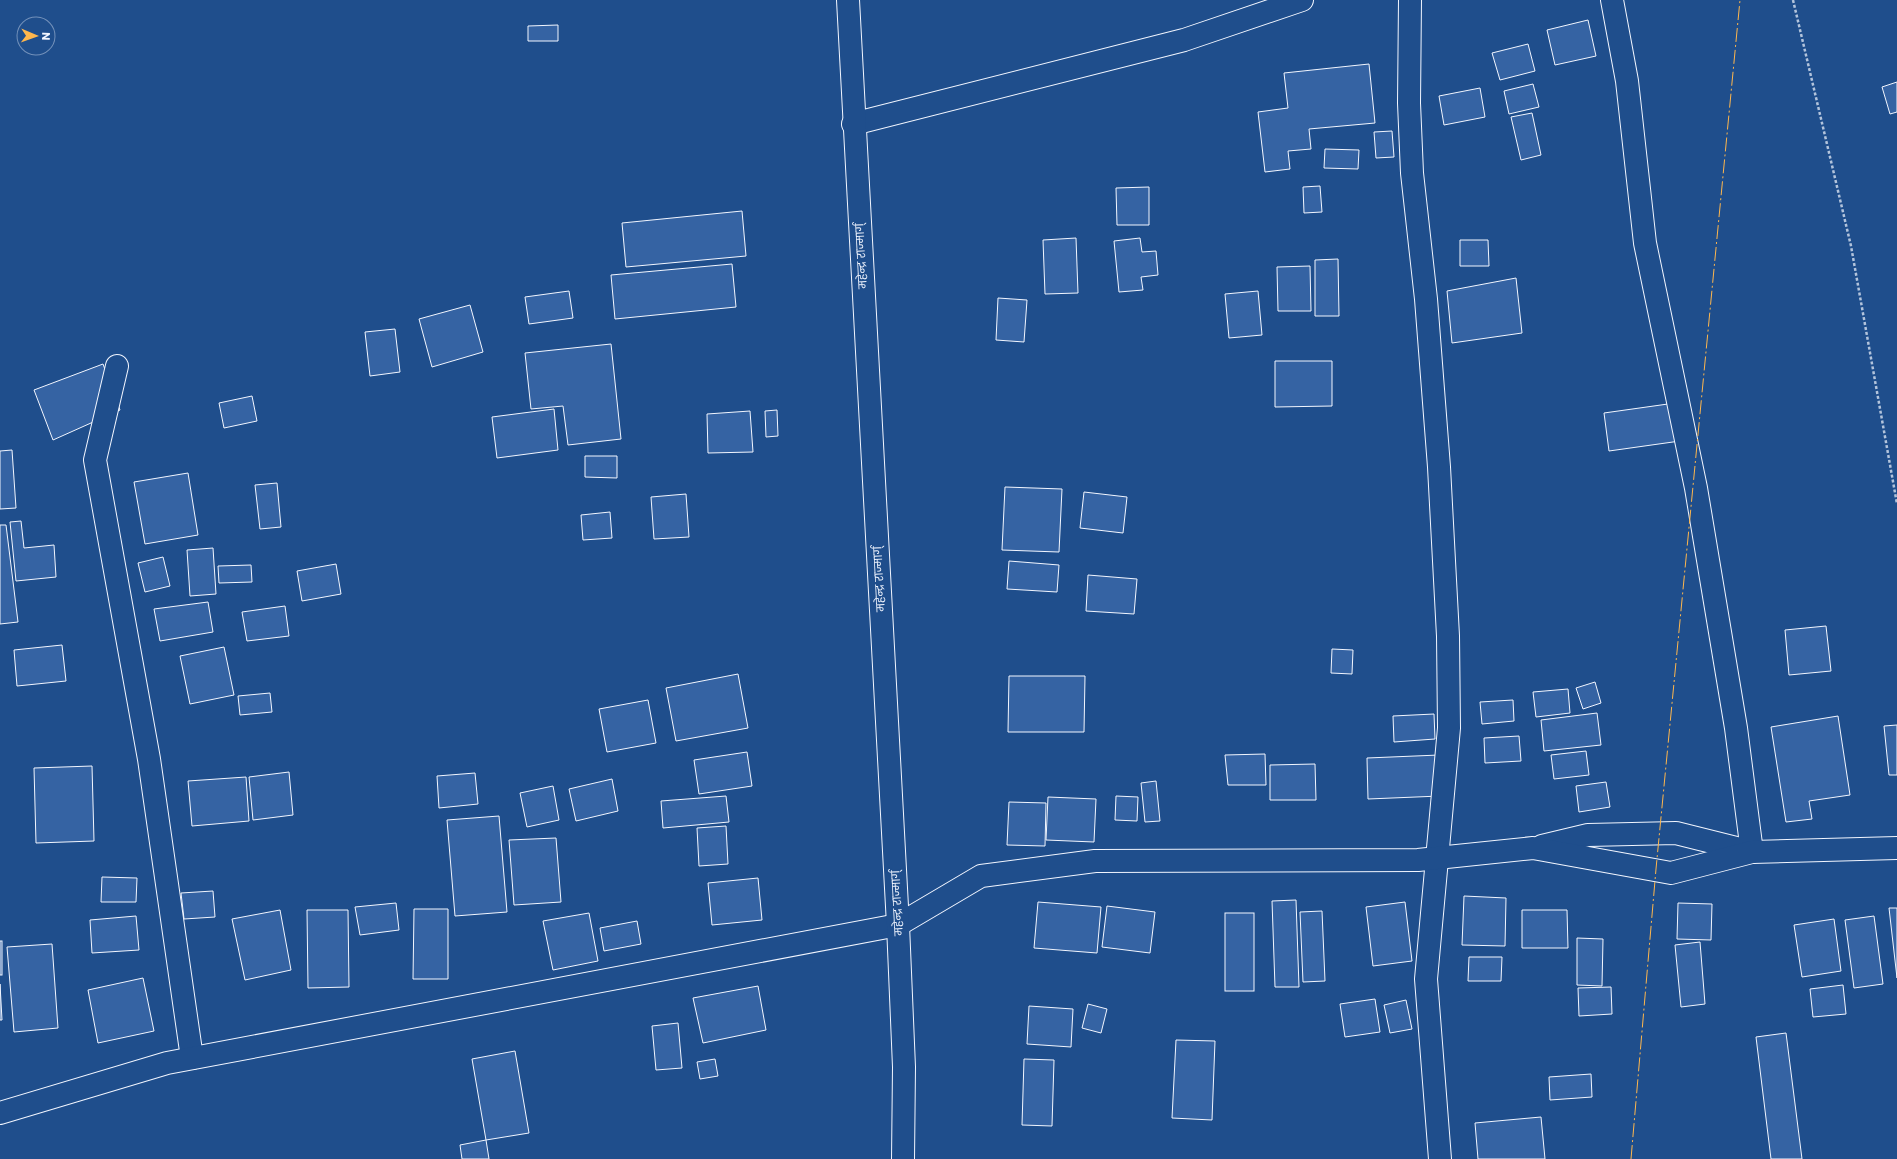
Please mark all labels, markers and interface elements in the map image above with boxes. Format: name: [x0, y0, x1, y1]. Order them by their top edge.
north arrow: [16, 16, 56, 56]
text: N: [38, 32, 54, 41]
street label: महेन्द्र राज्मार्ग्: [851, 221, 871, 290]
street label: महेन्द्र राज्मार्ग्: [869, 544, 889, 613]
street label: महेन्द्र राज्मार्ग्: [887, 868, 907, 937]

